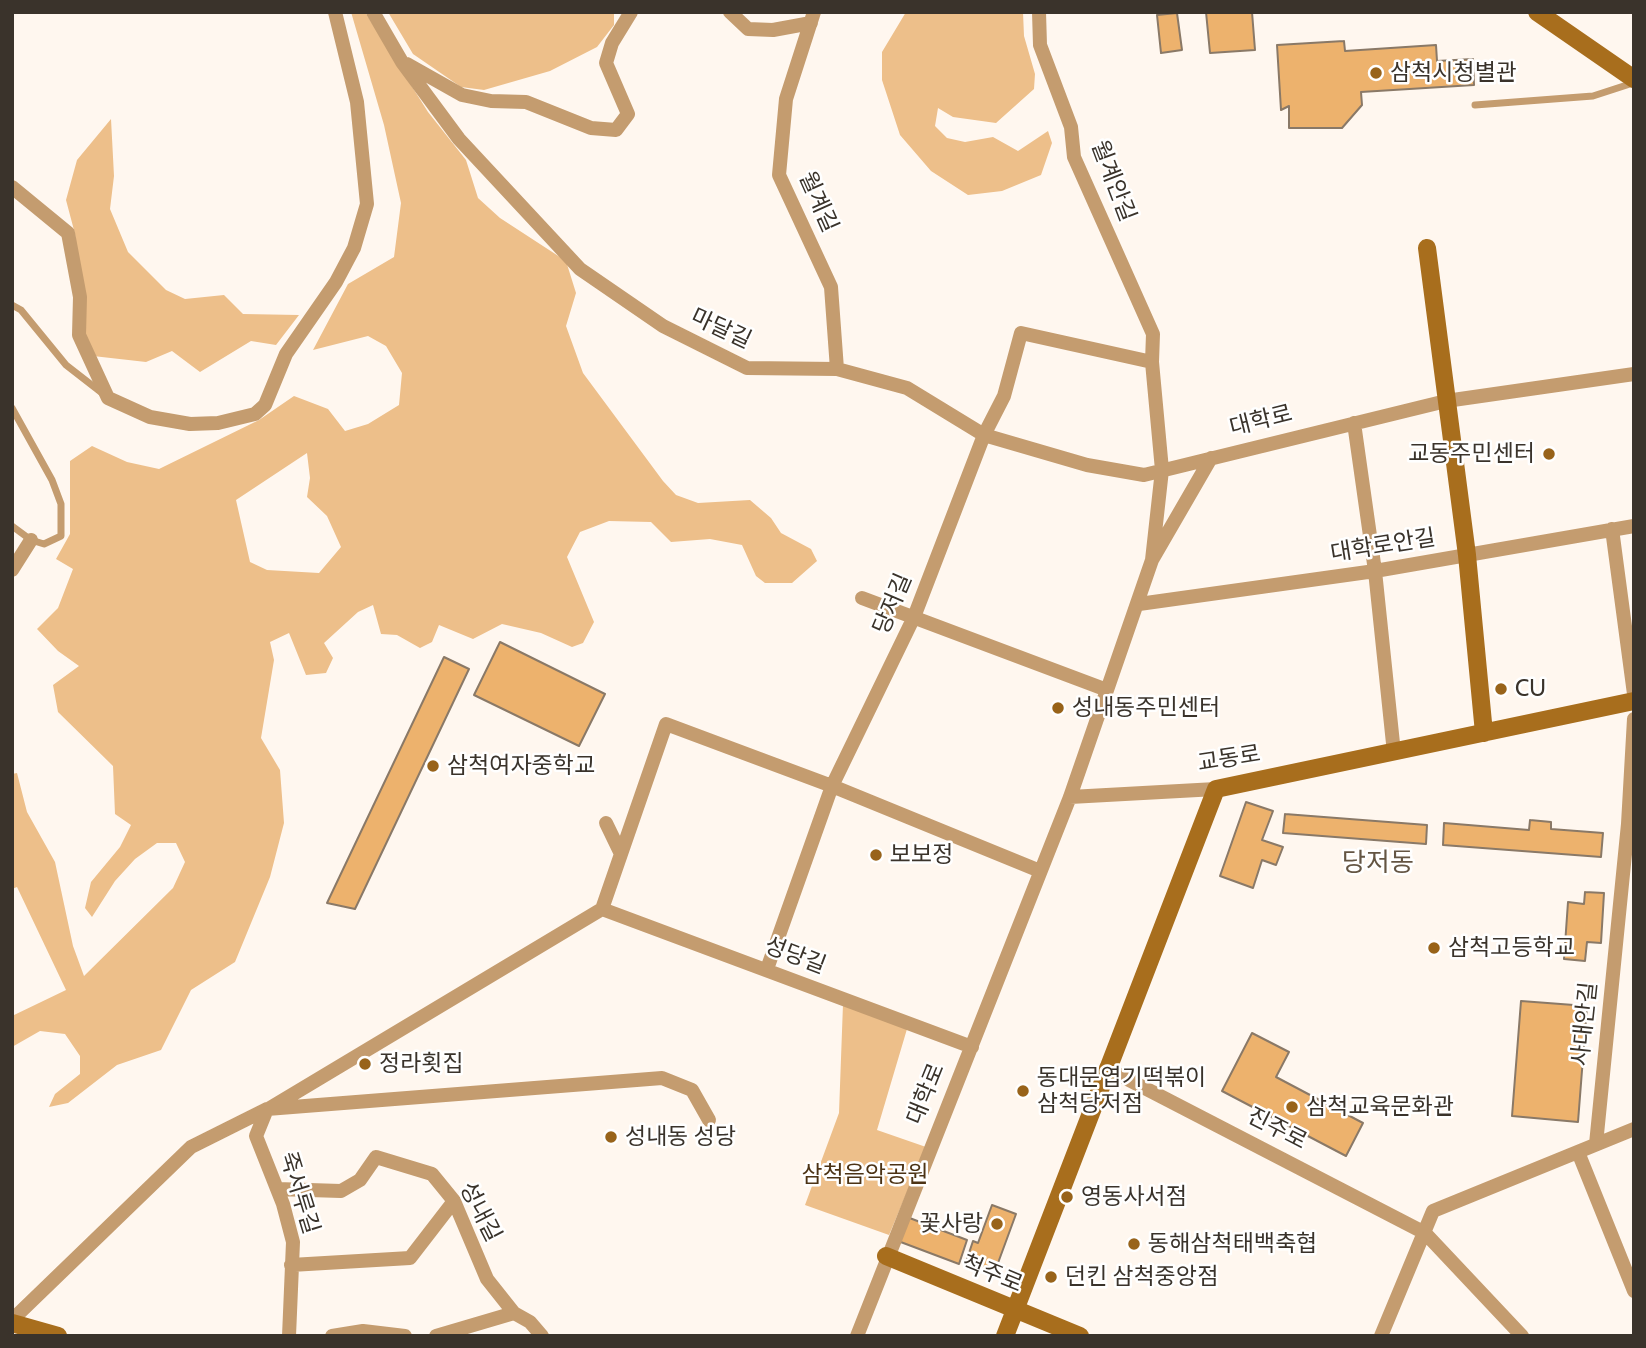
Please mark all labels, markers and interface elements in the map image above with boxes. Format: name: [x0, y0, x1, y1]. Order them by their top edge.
place label: 삼척시청별관: [1390, 59, 1517, 87]
marker: 삼척시청별관: [1368, 65, 1384, 81]
street label: 월계안길: [1085, 137, 1141, 225]
street label: 월계길: [792, 167, 844, 237]
street label: 마달길: [686, 303, 756, 355]
street label: 대학로: [1227, 400, 1295, 442]
place label: 교동주민센터: [1408, 440, 1535, 468]
marker: 교동주민센터: [1541, 446, 1557, 462]
street label: 대학로안길: [1329, 524, 1437, 568]
street label: 당저길: [868, 569, 918, 639]
place label: CU: [1515, 675, 1546, 703]
marker: CU: [1493, 681, 1509, 697]
place label: 성내동주민센터: [1072, 694, 1220, 722]
marker: 성내동주민센터: [1050, 700, 1066, 716]
street label: 교동로: [1195, 740, 1263, 778]
place label: 삼척여자중학교: [447, 752, 595, 780]
marker: 삼척여자중학교: [425, 758, 441, 774]
place label: 보보정: [890, 841, 953, 869]
marker: 보보정: [868, 847, 884, 863]
district label: 당저동: [1342, 847, 1414, 879]
street label: 성당길: [760, 932, 830, 980]
place label: 삼척고등학교: [1448, 934, 1575, 962]
marker: 삼척고등학교: [1426, 940, 1442, 956]
street label: 사대안길: [1567, 980, 1603, 1068]
place label: 정라횟집: [379, 1050, 464, 1078]
marker: 정라횟집: [357, 1056, 373, 1072]
street label: 대학로: [901, 1059, 951, 1129]
place label: 동대문엽기떡볶이 삼척당저점: [1037, 1064, 1206, 1118]
marker: 동대문엽기떡볶이 삼척당저점: [1015, 1083, 1031, 1099]
place label: 삼척교육문화관: [1306, 1093, 1454, 1121]
marker: 삼척교육문화관: [1284, 1099, 1300, 1115]
street label: 진주로: [1242, 1102, 1312, 1156]
place label: 성내동 성당: [625, 1123, 736, 1151]
marker: 성내동 성당: [603, 1129, 619, 1145]
street label: 죽서루길: [273, 1148, 325, 1238]
park label: 삼척음악공원: [802, 1161, 928, 1189]
street label: 성내길: [453, 1177, 507, 1247]
place label: 영동사서점: [1081, 1183, 1187, 1211]
marker: 영동사서점: [1059, 1189, 1075, 1205]
place label: 꽃사랑: [920, 1210, 983, 1238]
marker: 꽃사랑: [989, 1216, 1005, 1232]
place label: 동해삼척태백축협: [1148, 1230, 1317, 1258]
marker: 동해삼척태백축협: [1126, 1236, 1142, 1252]
street label: 척주로: [957, 1249, 1027, 1299]
place label: 던킨 삼척중앙점: [1065, 1263, 1218, 1291]
marker: 던킨 삼척중앙점: [1043, 1269, 1059, 1285]

